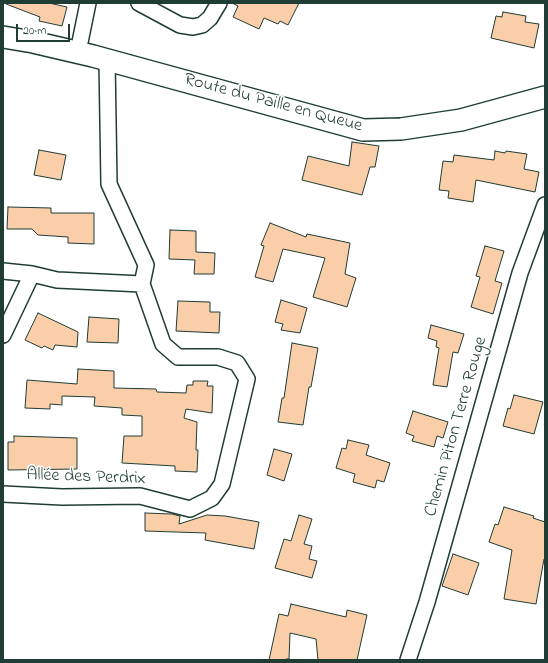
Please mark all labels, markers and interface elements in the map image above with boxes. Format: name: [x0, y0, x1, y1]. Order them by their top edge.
scale bar: [18, 16, 72, 42]
text: 20 m: [23, 22, 46, 40]
street label: Route du Paille en Queue: [182, 70, 364, 138]
street label: Chemin Piton Terre Rouge: [421, 334, 493, 520]
street label: Allée des Perdrix: [26, 465, 146, 491]

